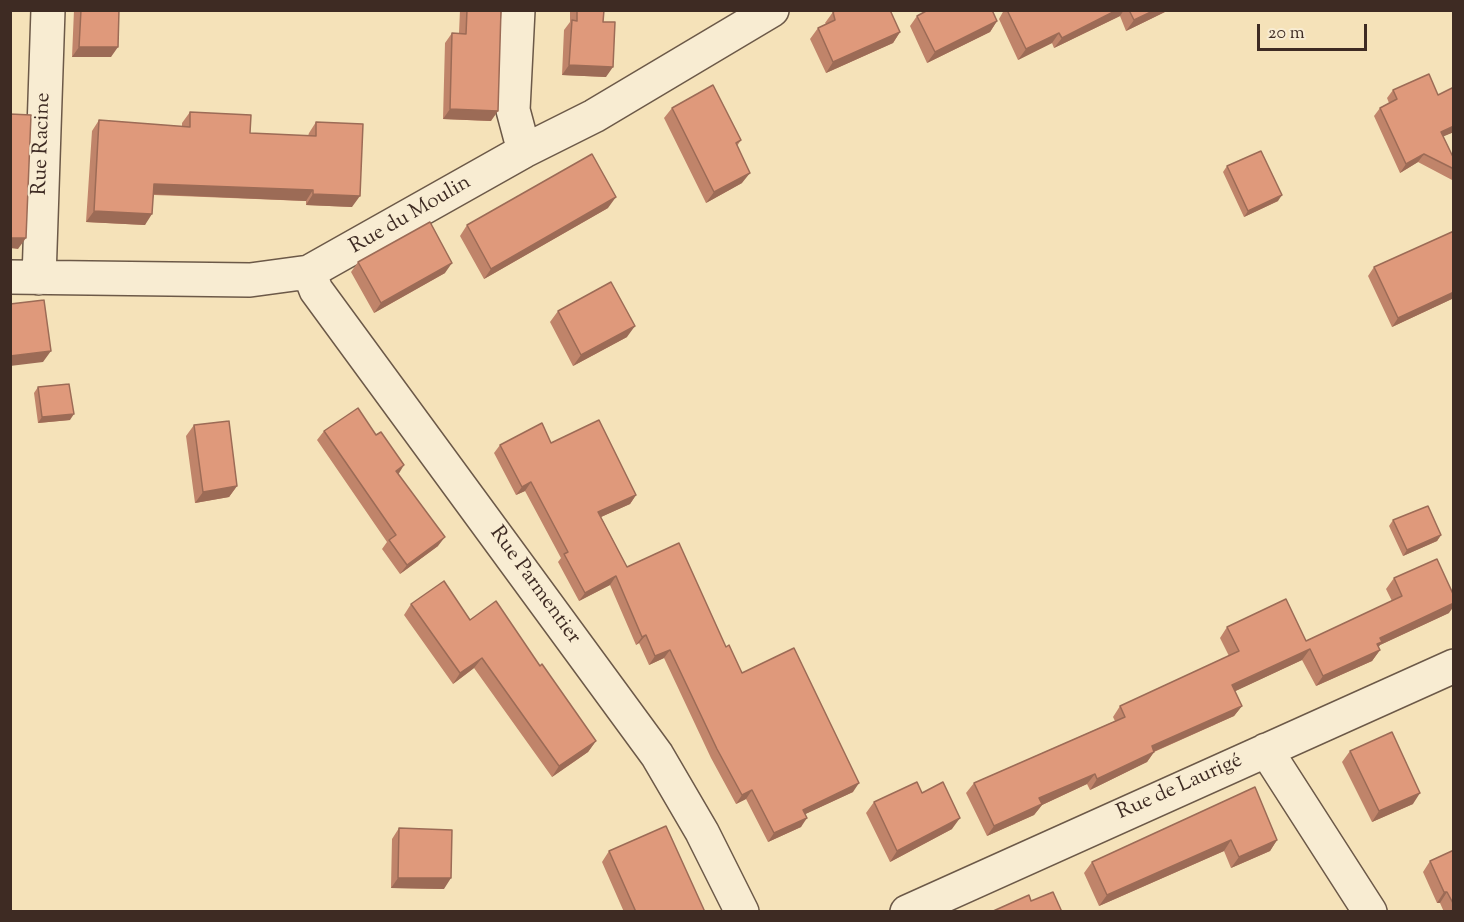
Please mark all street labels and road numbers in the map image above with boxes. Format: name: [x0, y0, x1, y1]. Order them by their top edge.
street label: Rue Racine: [29, 92, 57, 196]
street label: Rue du Moulin: [346, 171, 476, 261]
street label: Rue Parmentier: [483, 522, 585, 650]
street label: Rue de Laurigé: [1113, 749, 1247, 827]

